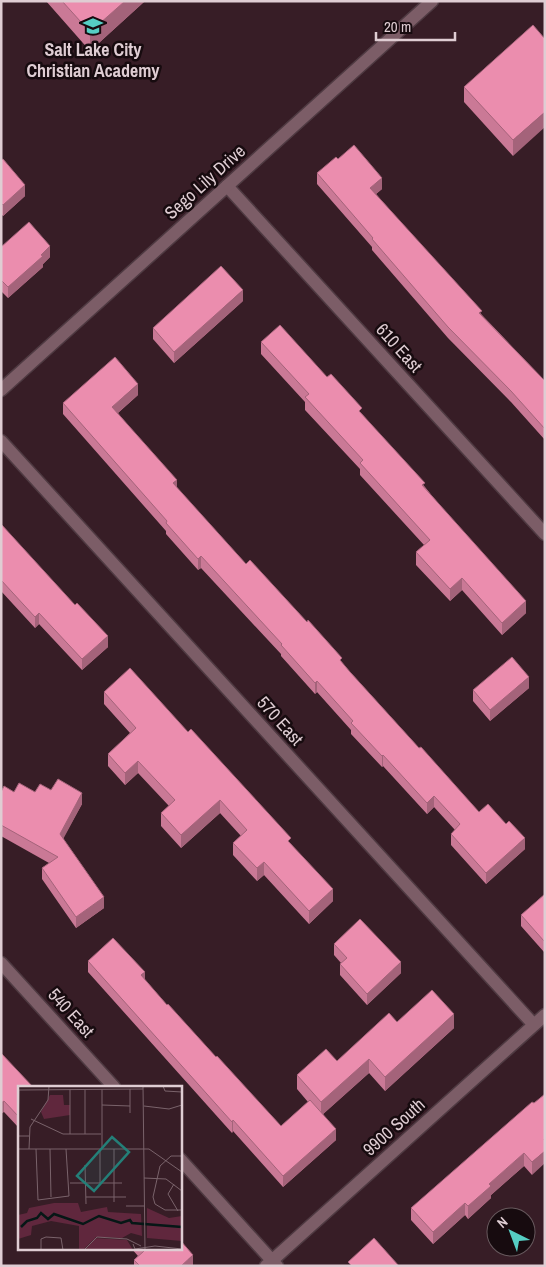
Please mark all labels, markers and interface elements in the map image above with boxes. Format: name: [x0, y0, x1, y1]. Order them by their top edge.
scale bar: [376, 10, 455, 42]
school or university icon: Salt Lake City Christian Academy: [82, 15, 104, 37]
text: 20 m: [384, 16, 411, 37]
place label: Salt Lake City Christian Academy: [26, 37, 160, 83]
street label: Sego Lily Drive: [159, 139, 251, 225]
street label: 610 East: [371, 318, 428, 378]
street label: 570 East: [252, 691, 309, 751]
street label: 540 East: [43, 983, 100, 1043]
inset map: [18, 1086, 181, 1250]
street label: 9900 South: [357, 1092, 430, 1161]
north arrow: [486, 1207, 536, 1257]
text: N: [493, 1213, 511, 1232]

